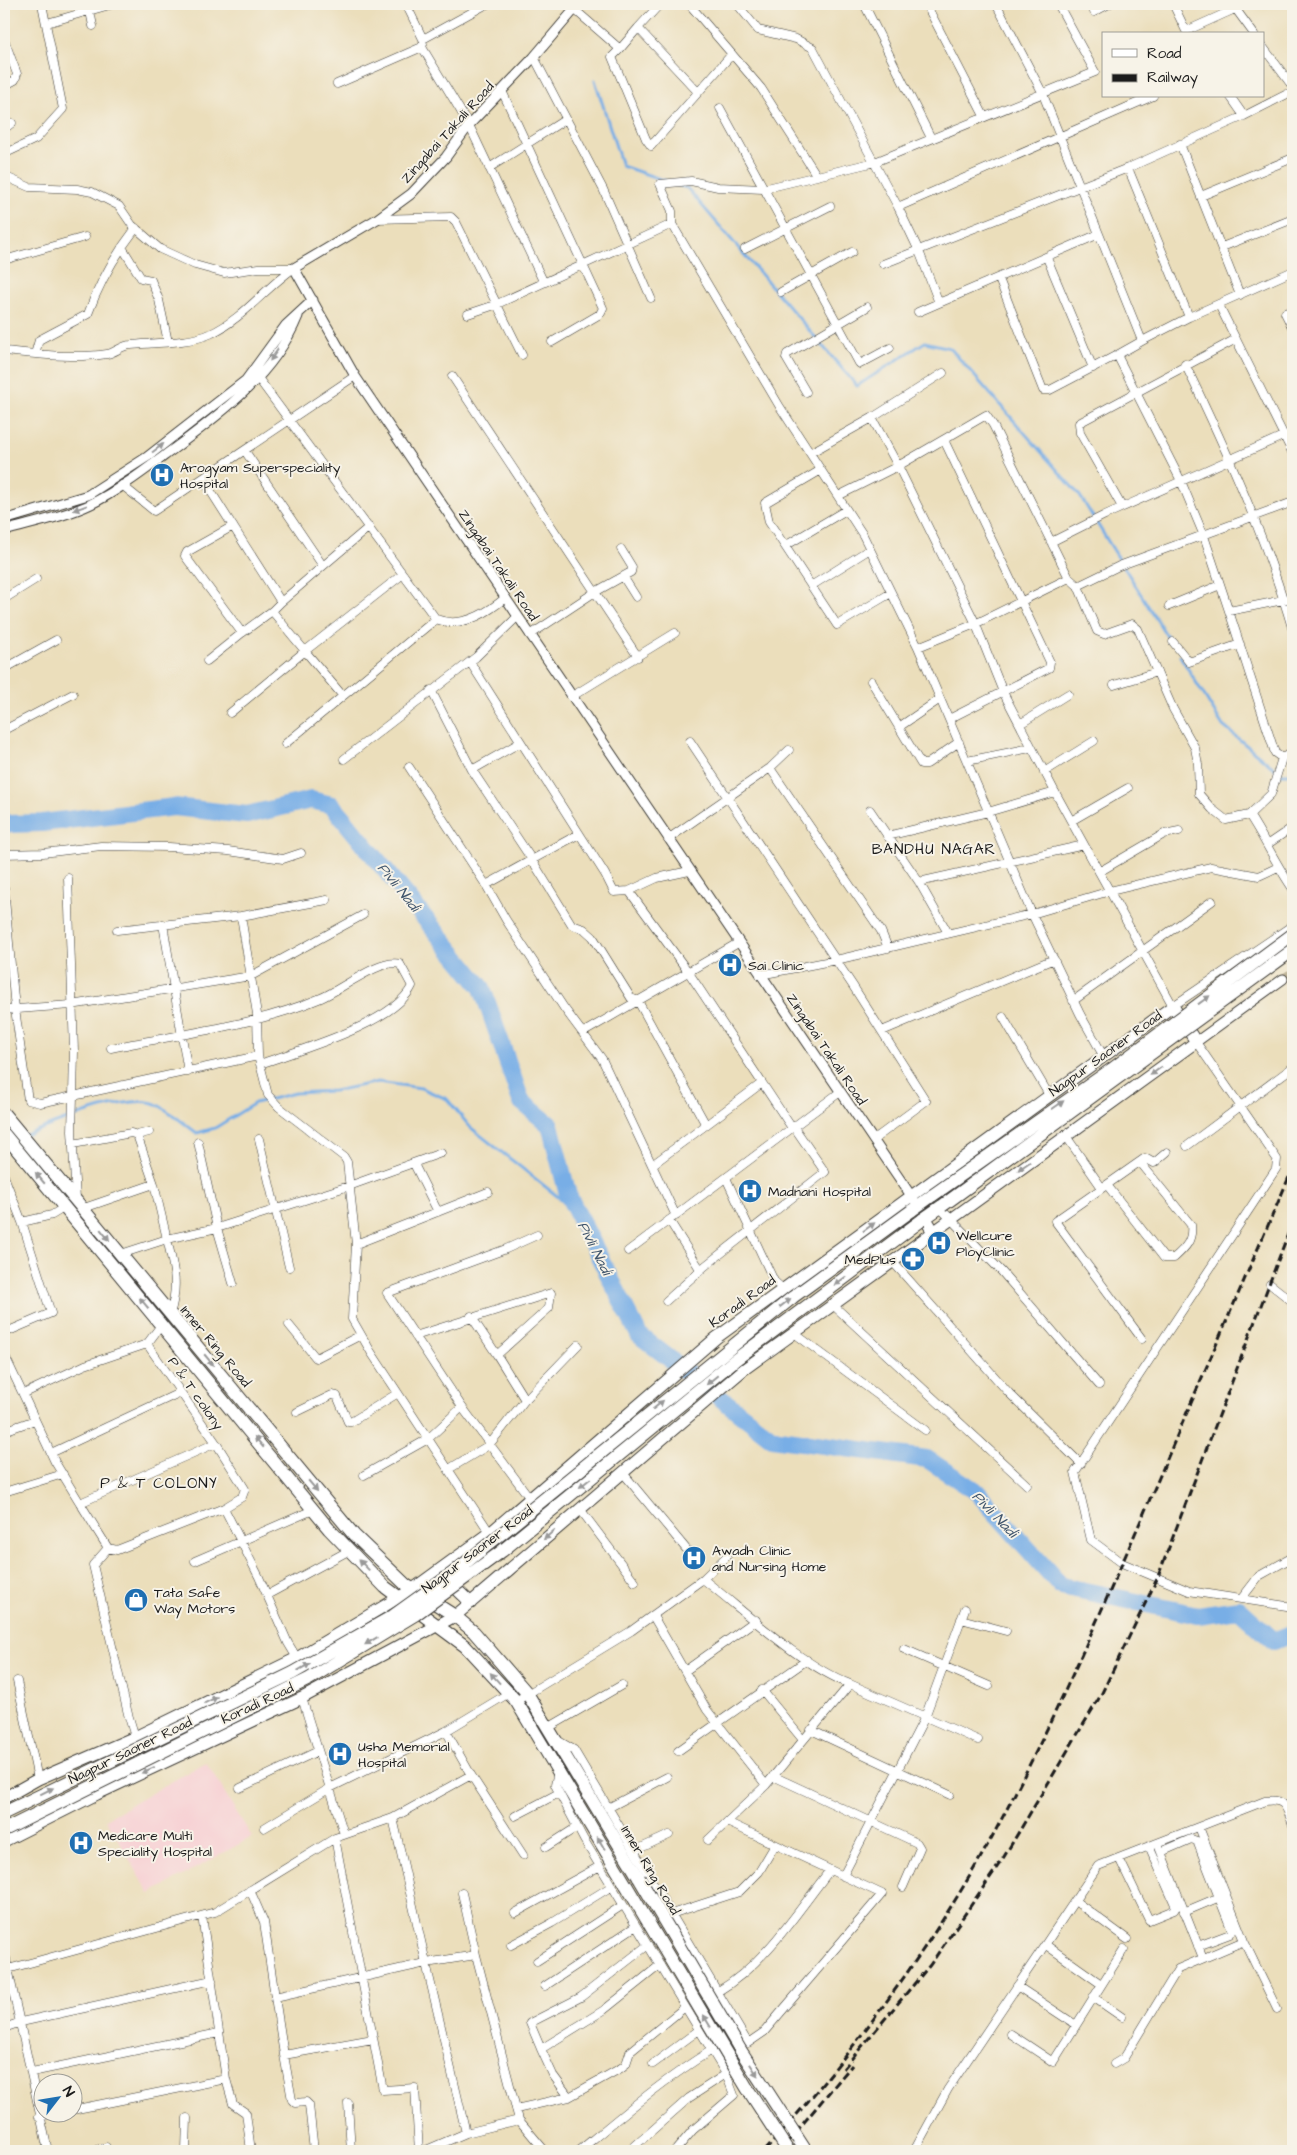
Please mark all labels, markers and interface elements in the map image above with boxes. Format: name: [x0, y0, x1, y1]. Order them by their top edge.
legend: [1102, 32, 1264, 98]
text: Road: [1147, 43, 1182, 64]
text: Railway: [1147, 67, 1198, 89]
street label: Zingabai Takali Road: [397, 77, 499, 188]
one-way arrow: [269, 348, 279, 362]
one-way arrow: [151, 443, 165, 453]
place label: Arogyam Superspeciality Hospital: [180, 458, 341, 494]
hospital icon: Arogyam Superspeciality Hospital: [149, 462, 175, 488]
one-way arrow: [72, 505, 87, 512]
street label: Zingabai Takali Road: [453, 506, 543, 625]
district label: BANDHU NAGAR: [872, 839, 996, 860]
water label: Pivli Nadi: [372, 858, 426, 918]
hospital icon: Sai Clinic: [717, 952, 743, 978]
place label: Sai Clinic: [748, 956, 804, 976]
street label: Zingabai Takali Road: [781, 990, 871, 1109]
one-way arrow: [1197, 995, 1211, 1005]
street label: Nagpur Saoner Road: [1045, 1006, 1166, 1102]
one-way arrow: [1149, 1066, 1163, 1076]
one-way arrow: [1051, 1100, 1065, 1110]
one-way arrow: [1018, 1161, 1031, 1171]
one-way arrow: [35, 1172, 46, 1185]
hospital icon: Madnani Hospital: [737, 1178, 763, 1204]
place label: Madnani Hospital: [768, 1182, 871, 1202]
water label: Pivli Nadi: [572, 1218, 618, 1280]
one-way arrow: [862, 1222, 876, 1232]
place label: Wellcure PloyClinic: [956, 1226, 1015, 1262]
one-way arrow: [100, 1228, 111, 1241]
hospital icon: Wellcure PloyClinic: [926, 1230, 952, 1256]
pharmacy icon: MedPlus: [900, 1246, 926, 1272]
place label: MedPlus: [844, 1250, 896, 1270]
street label: Koradi Road: [705, 1271, 780, 1333]
one-way arrow: [833, 1276, 847, 1286]
one-way arrow: [139, 1296, 150, 1309]
one-way arrow: [778, 1297, 791, 1308]
street label: Inner Ring Road: [175, 1301, 255, 1392]
street label: P & T colony: [163, 1353, 228, 1435]
one-way arrow: [203, 1354, 214, 1367]
one-way arrow: [706, 1374, 718, 1386]
one-way arrow: [652, 1399, 665, 1410]
one-way arrow: [253, 1436, 264, 1449]
district label: P & T COLONY: [100, 1473, 218, 1494]
one-way arrow: [579, 1477, 592, 1488]
one-way arrow: [307, 1479, 318, 1492]
water label: Pivli Nadi: [967, 1486, 1023, 1543]
street label: Nagpur Saoner Road: [418, 1501, 538, 1599]
one-way arrow: [543, 1530, 556, 1541]
place label: Awadh Clinic and Nursing Home: [712, 1541, 827, 1577]
hospital icon: Awadh Clinic and Nursing Home: [681, 1545, 707, 1571]
one-way arrow: [358, 1559, 370, 1571]
place label: Tata Safe Way Motors: [154, 1583, 235, 1619]
shop icon: Tata Safe Way Motors: [123, 1587, 149, 1613]
one-way arrow: [364, 1637, 377, 1646]
one-way arrow: [297, 1662, 310, 1671]
one-way arrow: [489, 1672, 500, 1684]
street label: Koradi Road: [218, 1678, 297, 1730]
one-way arrow: [203, 1696, 218, 1704]
street label: Nagpur Saoner Road: [65, 1712, 196, 1790]
place label: Usha Memorial Hospital: [358, 1737, 450, 1773]
hospital icon: Usha Memorial Hospital: [327, 1741, 353, 1767]
one-way arrow: [141, 1766, 156, 1775]
one-way arrow: [40, 1787, 55, 1796]
street label: Inner Ring Road: [616, 1822, 685, 1919]
place label: Medicare Multi Speciality Hospital: [98, 1826, 212, 1862]
hospital icon: Medicare Multi Speciality Hospital: [68, 1830, 94, 1856]
one-way arrow: [597, 1837, 606, 1850]
one-way arrow: [702, 2014, 711, 2027]
one-way arrow: [749, 2064, 759, 2077]
north arrow: [32, 2072, 82, 2122]
text: N: [57, 2083, 79, 2101]

